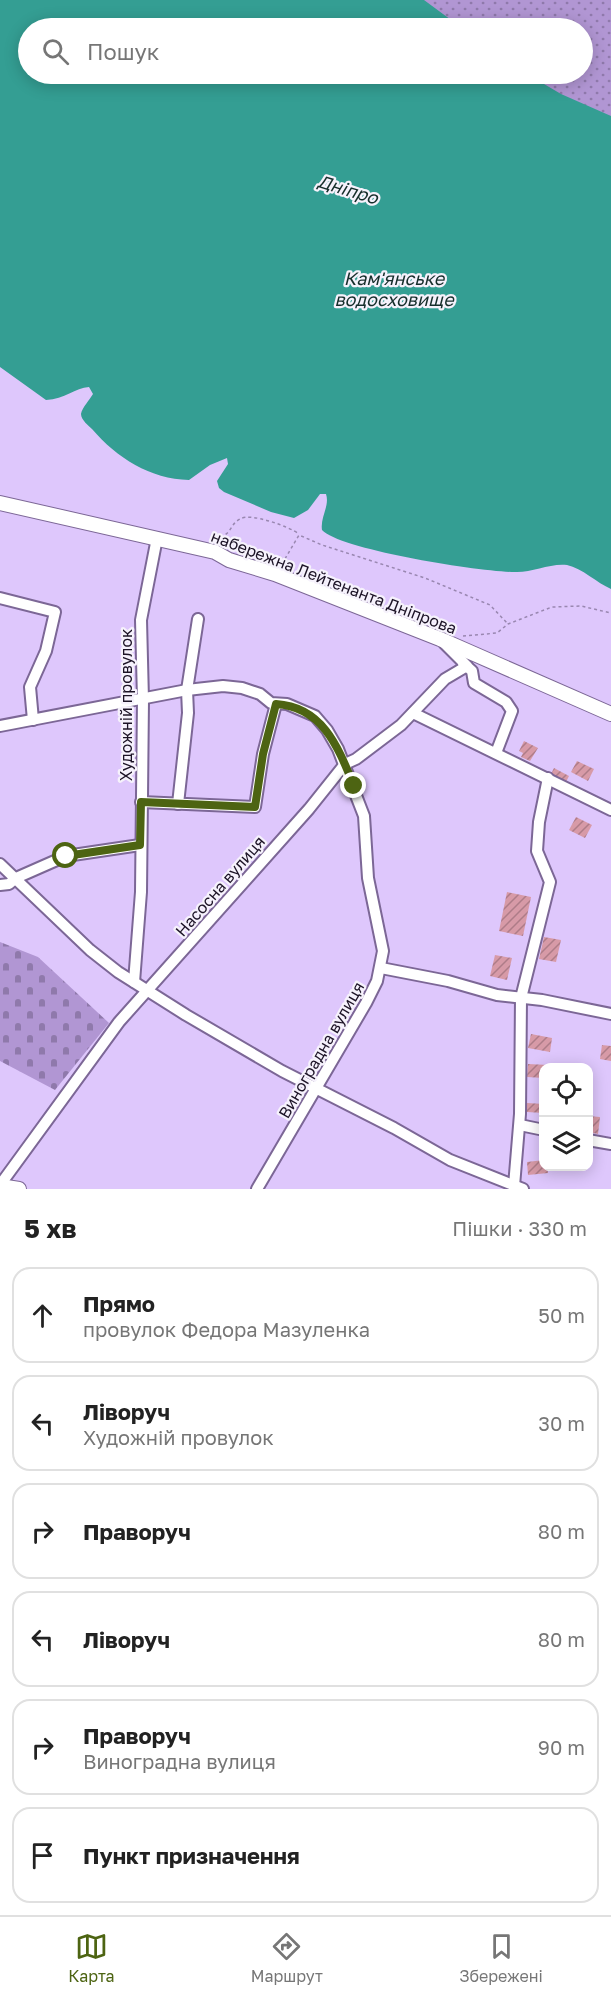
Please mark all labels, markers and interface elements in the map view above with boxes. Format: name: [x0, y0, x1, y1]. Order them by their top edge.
search box: [18, 18, 593, 84]
icon: search: [39, 35, 72, 68]
text: Пошук: [87, 38, 160, 65]
water label: Дніпро: [315, 169, 382, 209]
water label: Кам'янське водосховище: [334, 267, 455, 310]
street label: набережна Лейтенанта Дніпрова: [208, 526, 460, 638]
street label: Художній провулок: [116, 629, 136, 781]
route end: [340, 772, 366, 798]
street label: Насосна вулиця: [171, 832, 269, 940]
route start: [52, 842, 78, 868]
street label: Виноградна вулиця: [274, 978, 368, 1122]
map controls: [539, 1063, 593, 1171]
button: locate: [539, 1063, 593, 1117]
button: layers: [539, 1117, 593, 1171]
text: 5 хв: [24, 1213, 77, 1244]
text: Пішки · 330 m: [452, 1216, 587, 1240]
text: Прямо: [83, 1290, 155, 1317]
icon: ahead: [26, 1299, 59, 1332]
text: 50 m: [538, 1303, 585, 1327]
text: провулок Федора Мазуленка: [83, 1317, 370, 1341]
text: Ліворуч: [83, 1398, 170, 1425]
icon: left: [26, 1407, 59, 1440]
text: 30 m: [538, 1411, 585, 1435]
text: Художній провулок: [83, 1425, 274, 1449]
icon: right: [26, 1515, 59, 1548]
text: Праворуч: [83, 1518, 191, 1545]
text: 80 m: [538, 1519, 585, 1543]
icon: left: [26, 1623, 59, 1656]
text: Ліворуч: [83, 1626, 170, 1653]
text: 80 m: [538, 1627, 585, 1651]
text: Праворуч: [83, 1722, 191, 1749]
icon: right: [26, 1731, 59, 1764]
text: 90 m: [538, 1735, 585, 1759]
text: Виноградна вулиця: [83, 1749, 276, 1773]
icon: arrive: [26, 1839, 59, 1872]
text: Пункт призначення: [83, 1842, 300, 1869]
tab: Карта: [68, 1930, 114, 1986]
tab: Маршрут: [251, 1930, 323, 1986]
tab: Збережені: [459, 1930, 543, 1986]

